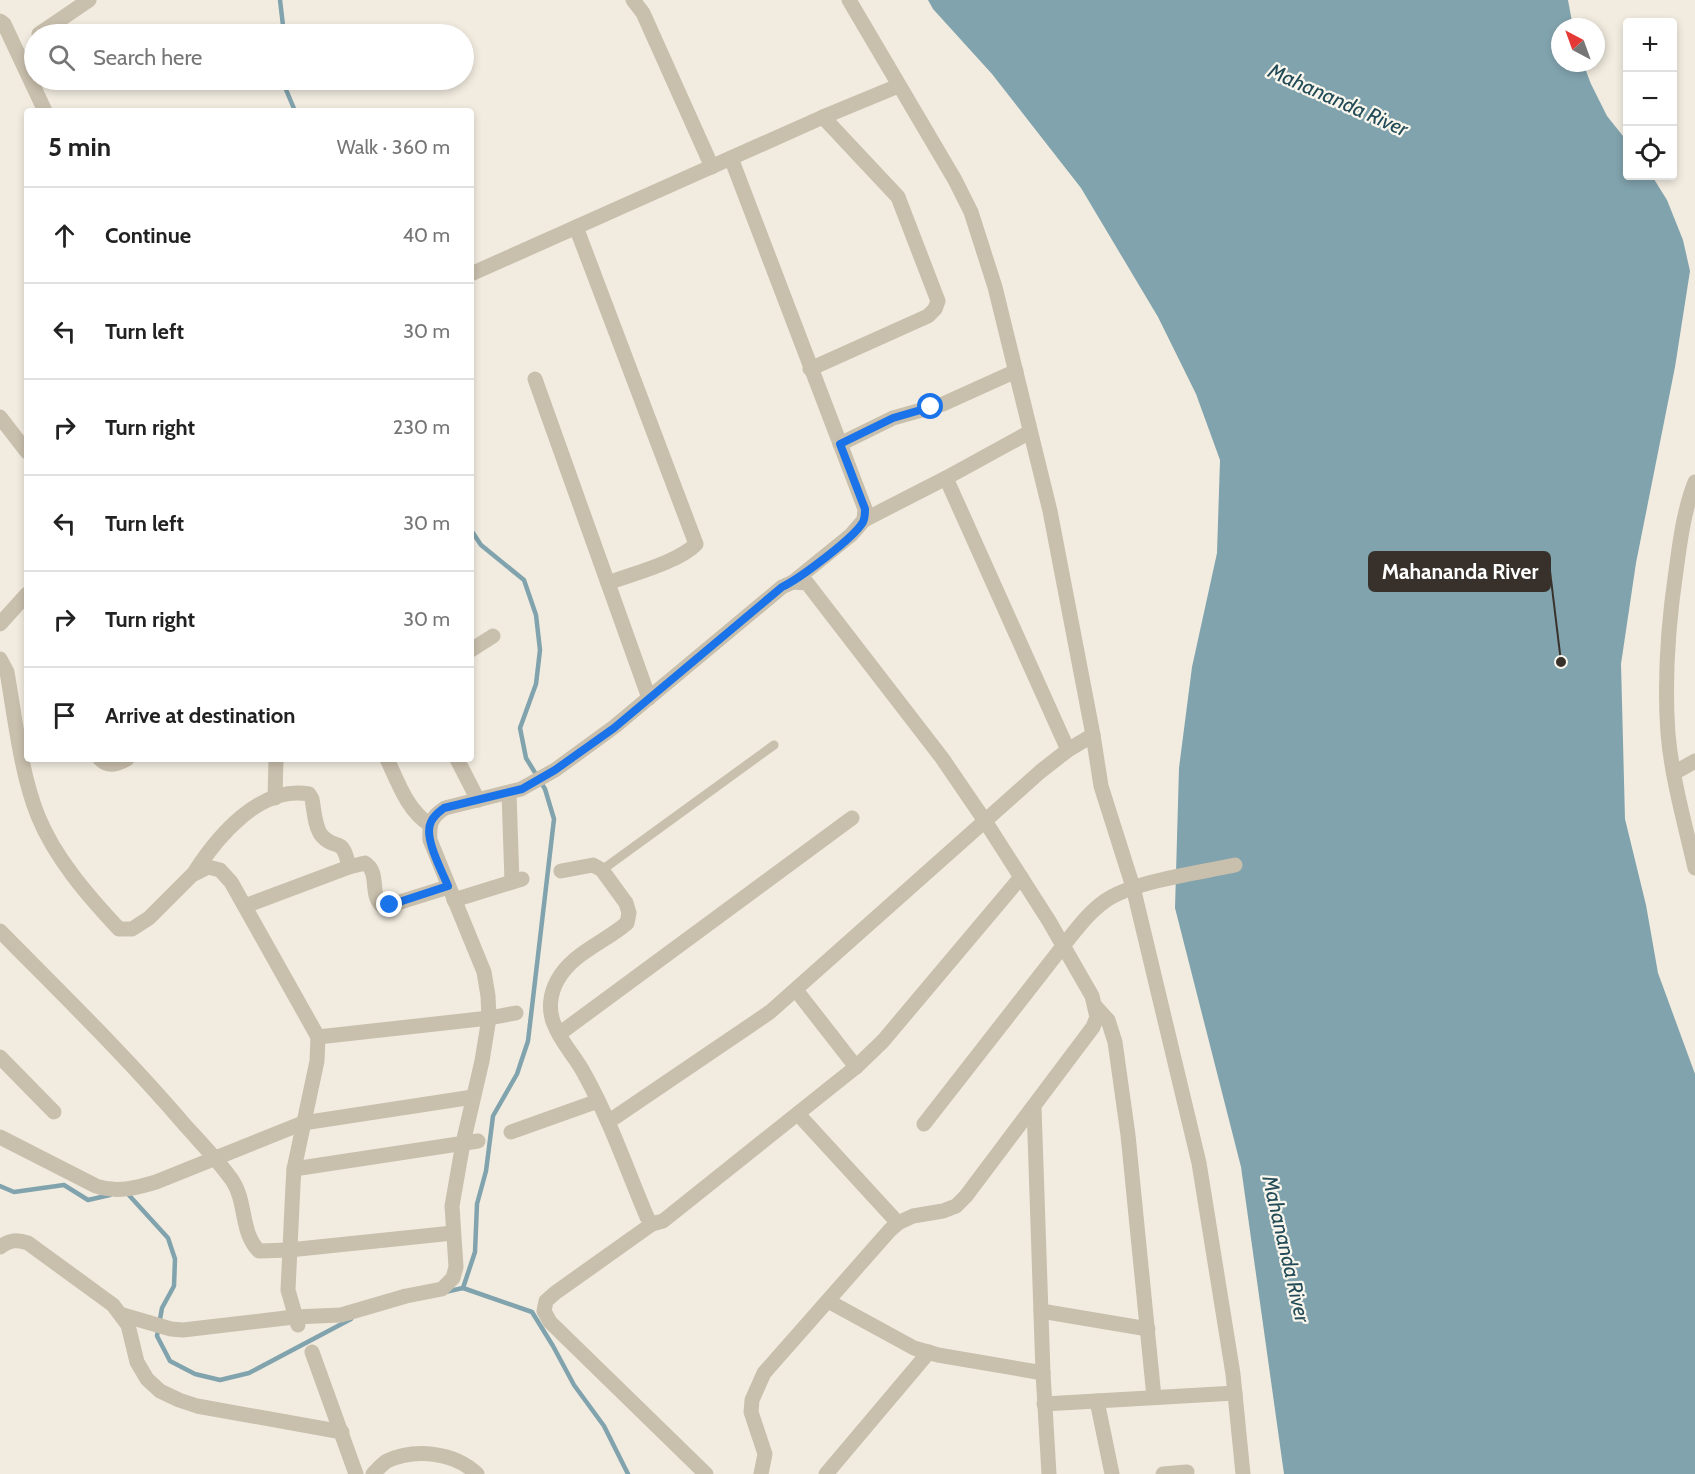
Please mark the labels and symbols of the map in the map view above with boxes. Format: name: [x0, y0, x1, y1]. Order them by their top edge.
north arrow: [1551, 18, 1605, 72]
water label: Mahananda River: [1264, 57, 1413, 142]
route start: [917, 393, 943, 419]
callout: Mahananda River: [1369, 552, 1550, 591]
text: Mahananda River: [1382, 559, 1538, 584]
route end: [376, 891, 402, 917]
water label: Mahananda River: [1257, 1172, 1316, 1326]

